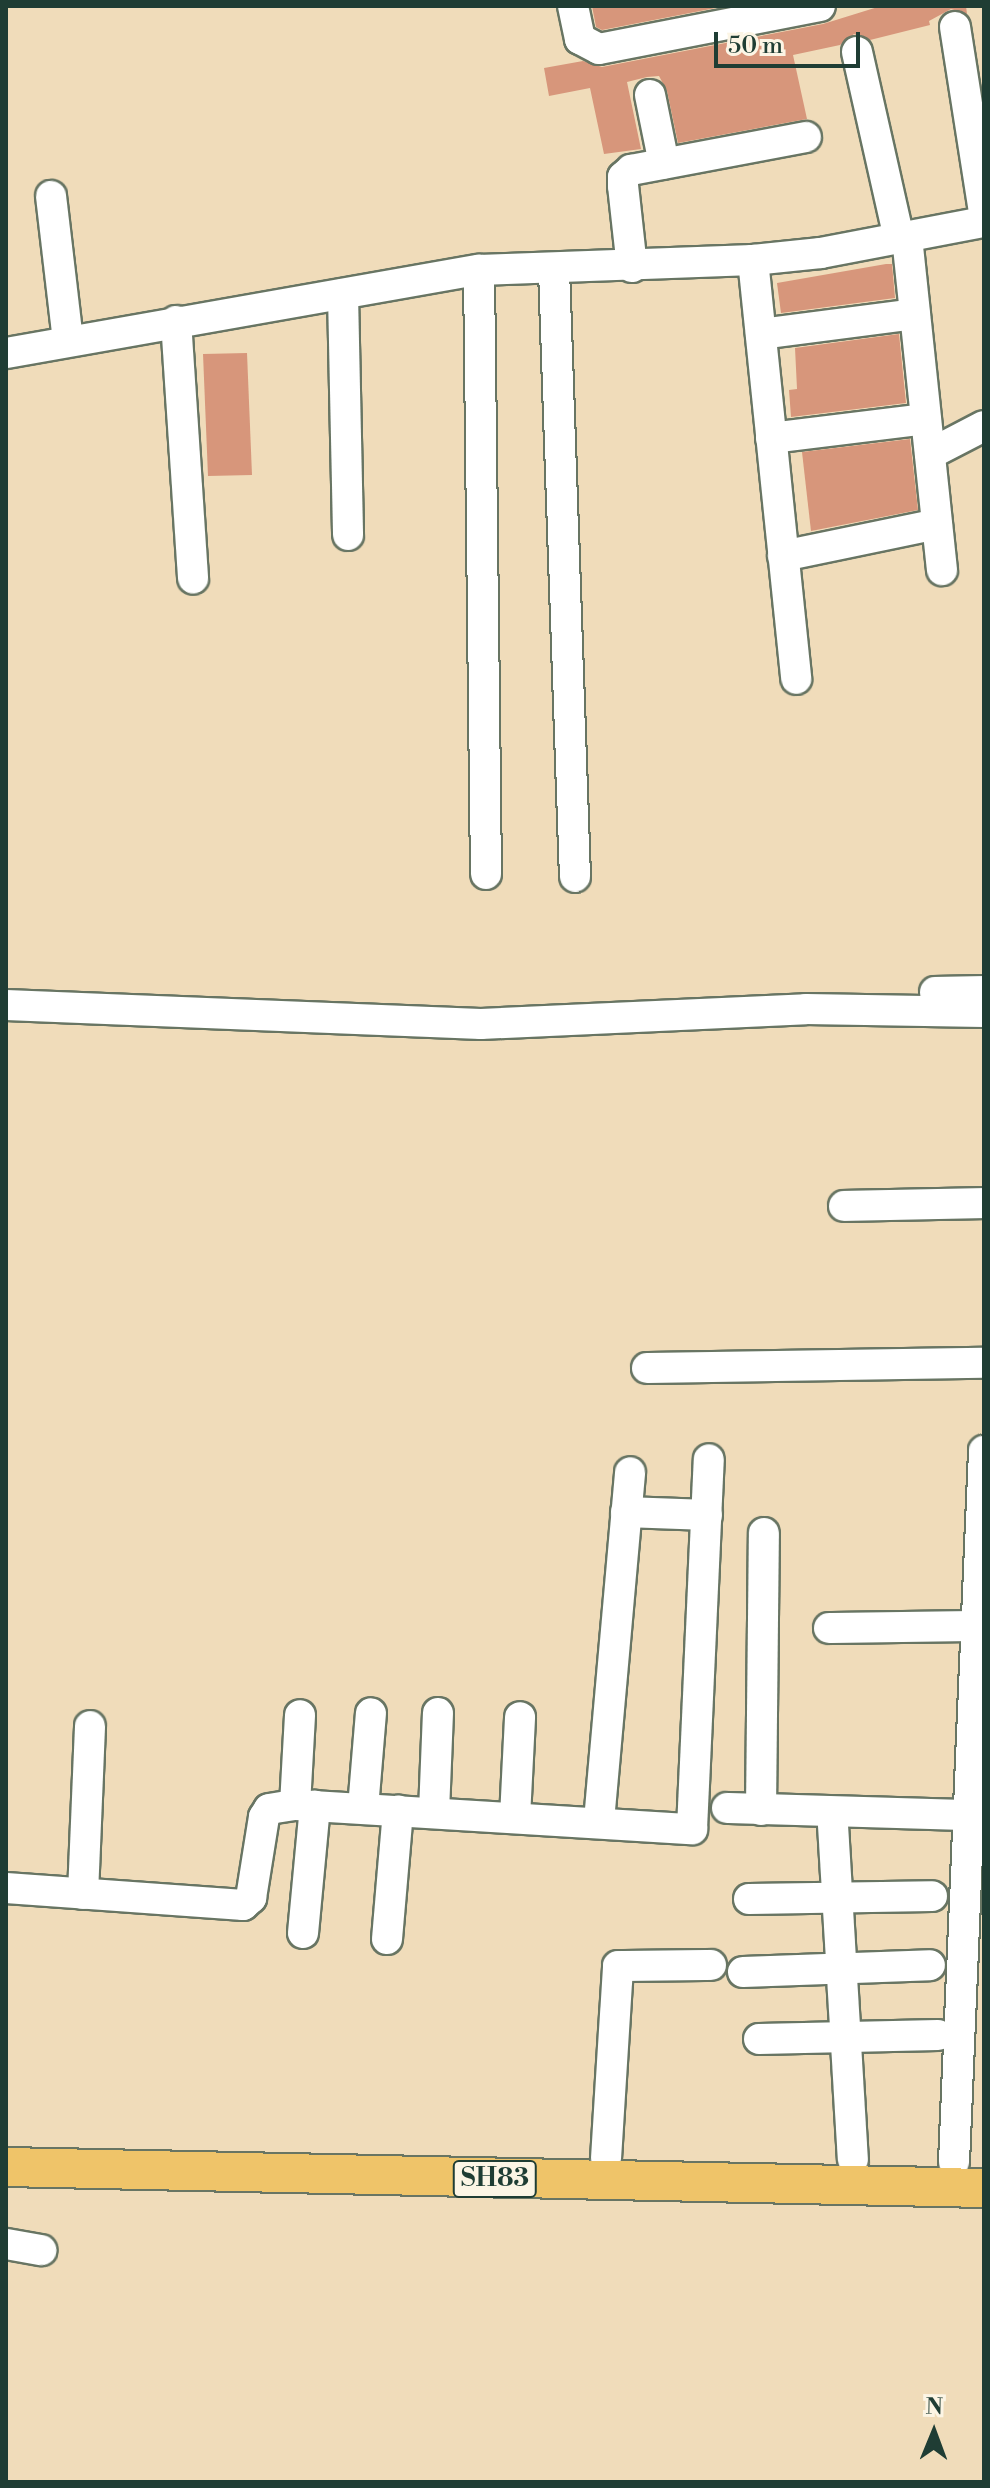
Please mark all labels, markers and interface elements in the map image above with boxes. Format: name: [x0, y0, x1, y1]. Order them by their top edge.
scale bar: [718, 16, 864, 66]
text: 50 m: [728, 31, 783, 61]
road number: SH83: [451, 2157, 539, 2201]
north arrow: [894, 2392, 974, 2472]
text: N: [925, 2394, 943, 2421]

